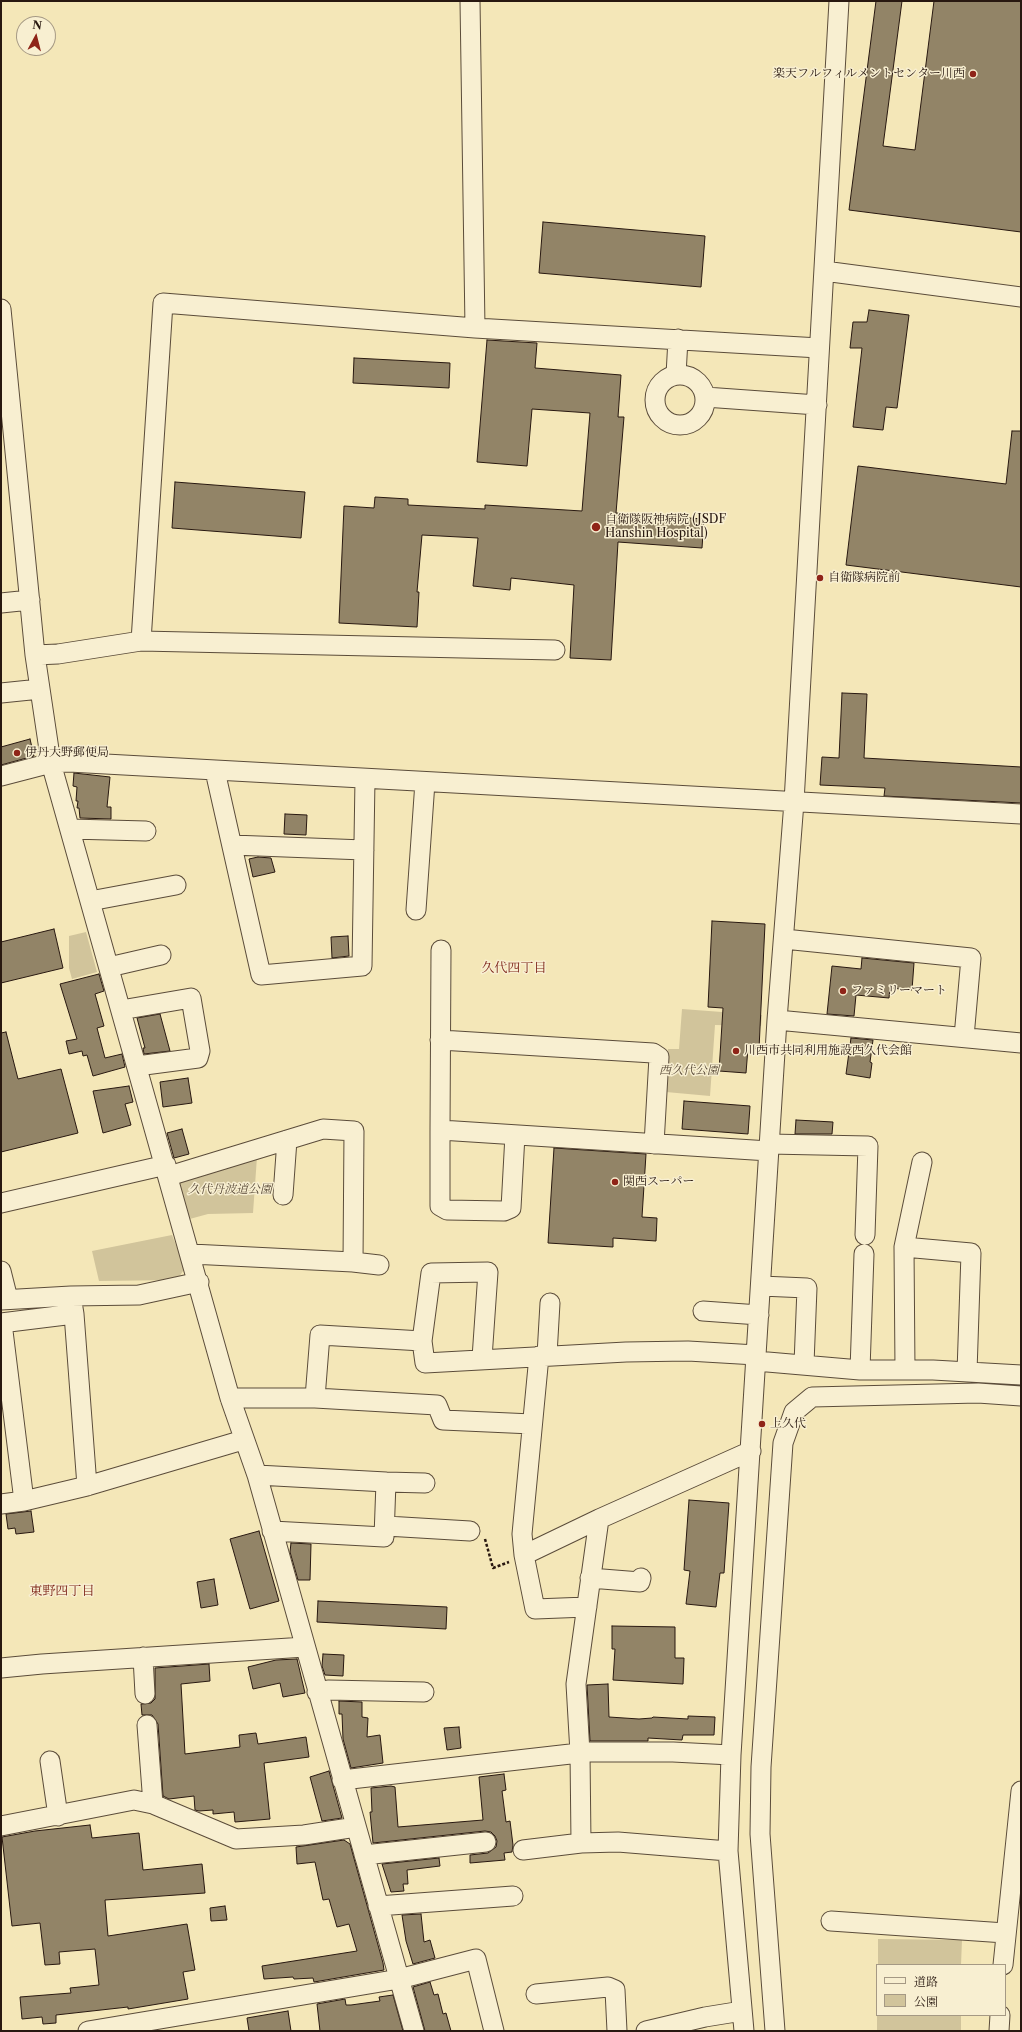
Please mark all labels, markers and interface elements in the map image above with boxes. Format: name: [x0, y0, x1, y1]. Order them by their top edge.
north arrow: [16, 16, 56, 56]
text: N: [32, 18, 43, 33]
place label: 楽天フルフィルメントセンター川西: [773, 67, 965, 81]
marker: 楽天フルフィルメントセンター川西: [968, 69, 978, 79]
place label: 自衛隊阪神病院 (JSDF Hanshin Hospital): [605, 513, 726, 541]
marker: 自衛隊阪神病院 (JSDF Hanshin Hospital): [590, 521, 602, 533]
place label: 自衛隊病院前: [828, 571, 900, 585]
marker: 自衛隊病院前: [815, 573, 825, 583]
place label: 伊丹大野郵便局: [25, 746, 109, 760]
marker: 伊丹大野郵便局: [12, 748, 22, 758]
district label: 久代四丁目: [482, 960, 546, 976]
place label: ファミリーマート: [851, 984, 947, 998]
marker: ファミリーマート: [838, 986, 848, 996]
place label: 川西市共同利用施設西久代会館: [744, 1044, 912, 1058]
marker: 川西市共同利用施設西久代会館: [731, 1046, 741, 1056]
park label: 西久代公園: [659, 1064, 719, 1078]
place label: 関西スーパー: [623, 1175, 694, 1189]
marker: 関西スーパー: [610, 1177, 620, 1187]
park label: 久代丹波道公園: [188, 1183, 272, 1197]
place label: 上久代: [770, 1417, 806, 1431]
marker: 上久代: [757, 1419, 767, 1429]
district label: 東野四丁目: [30, 1583, 94, 1599]
legend: [876, 1964, 1006, 2016]
text: 道路: [914, 1974, 938, 1989]
text: 公園: [914, 1994, 938, 2009]

